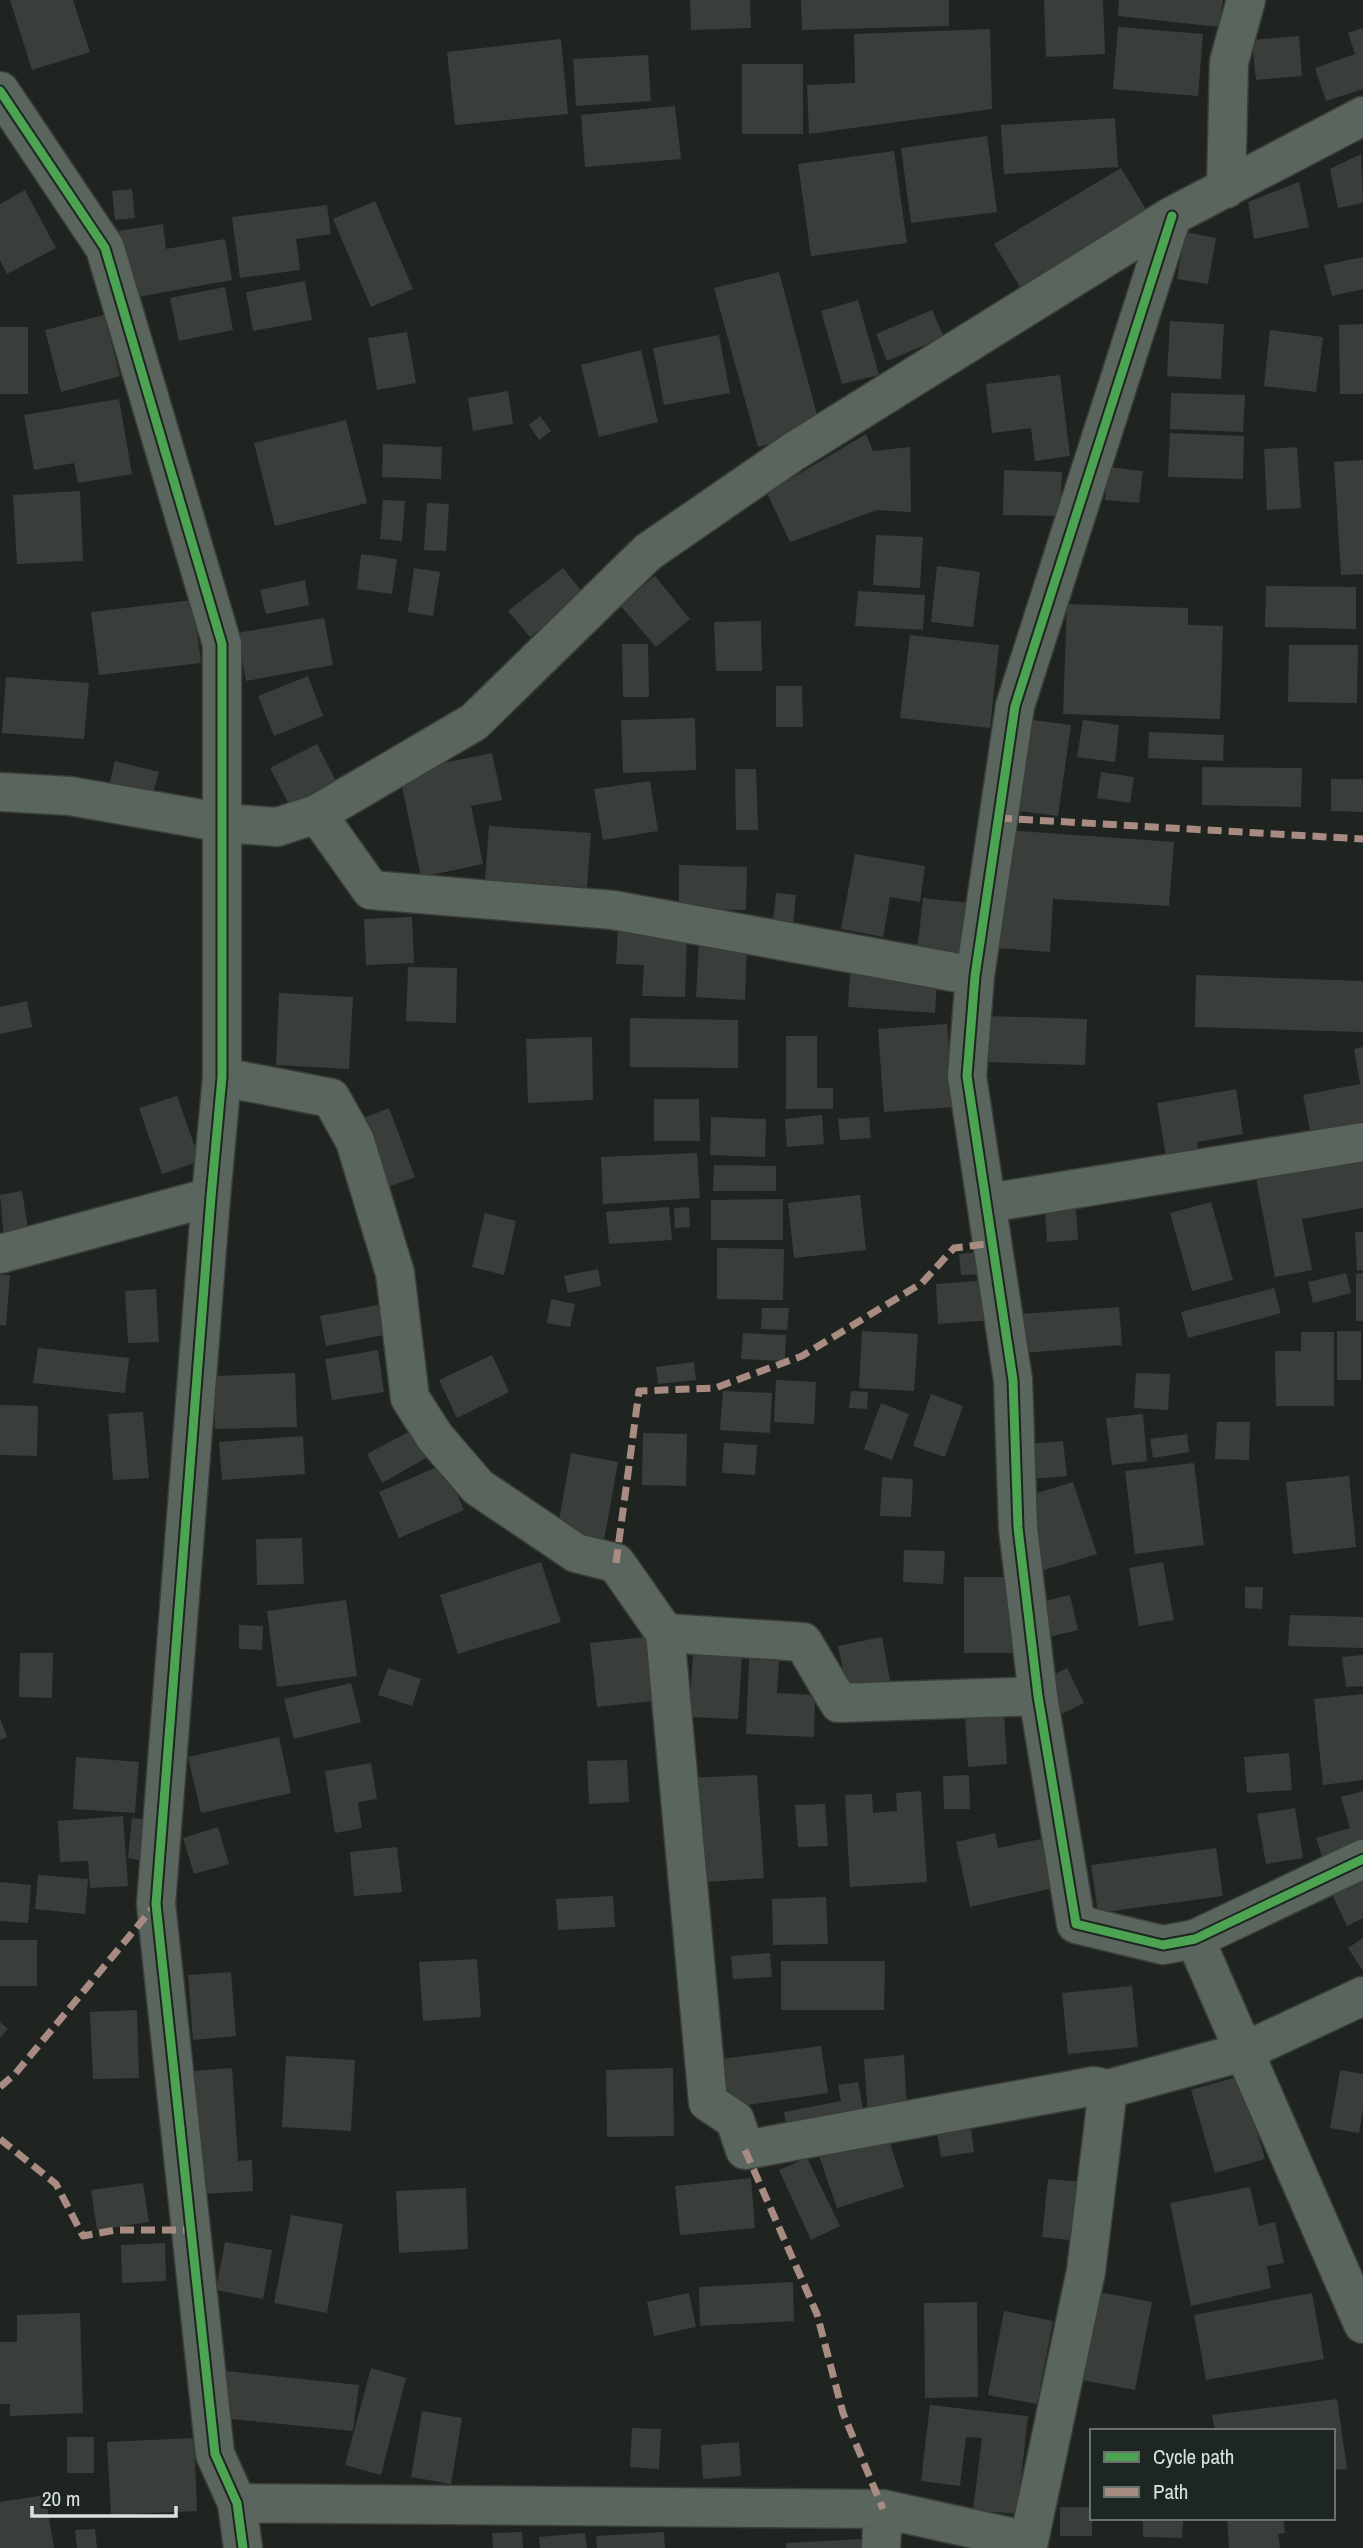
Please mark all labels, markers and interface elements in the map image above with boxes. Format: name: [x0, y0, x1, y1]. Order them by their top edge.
legend: [1090, 2429, 1335, 2520]
text: Cycle path: [1153, 2442, 1234, 2471]
scale bar: [32, 2474, 175, 2518]
text: Path: [1153, 2477, 1188, 2506]
text: 20 m: [42, 2484, 80, 2513]

